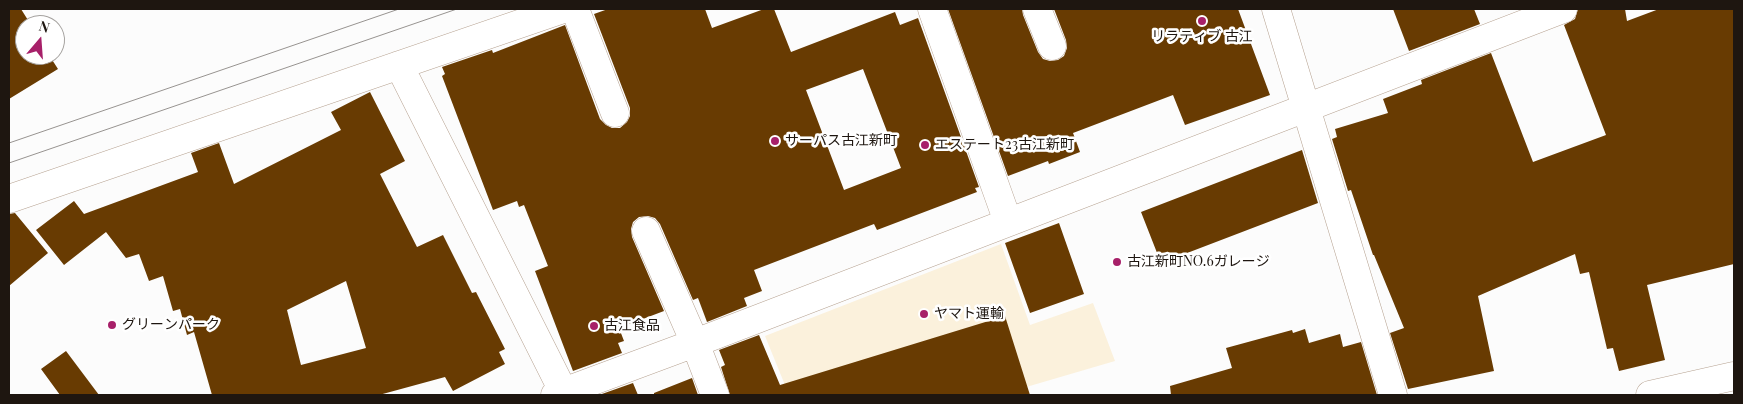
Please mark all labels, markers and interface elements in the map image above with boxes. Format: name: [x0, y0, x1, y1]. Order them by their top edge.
north arrow: [15, 15, 65, 65]
marker: リラティブ 古江: [1196, 15, 1208, 27]
text: N: [37, 16, 52, 37]
place label: リラティブ 古江: [1151, 29, 1253, 45]
place label: サーパス古江新町: [785, 133, 897, 149]
marker: サーパス古江新町: [769, 135, 781, 147]
place label: エステート23古江新町: [935, 137, 1074, 153]
marker: エステート23古江新町: [919, 139, 931, 151]
place label: 古江新町NO.6ガレージ: [1127, 254, 1270, 270]
marker: 古江新町NO.6ガレージ: [1111, 256, 1123, 268]
place label: ヤマト運輸: [934, 306, 1004, 322]
marker: ヤマト運輸: [918, 308, 930, 320]
place label: グリーンパーク: [122, 317, 220, 333]
place label: 古江食品: [604, 318, 660, 334]
marker: グリーンパーク: [106, 319, 118, 331]
marker: 古江食品: [588, 320, 600, 332]

